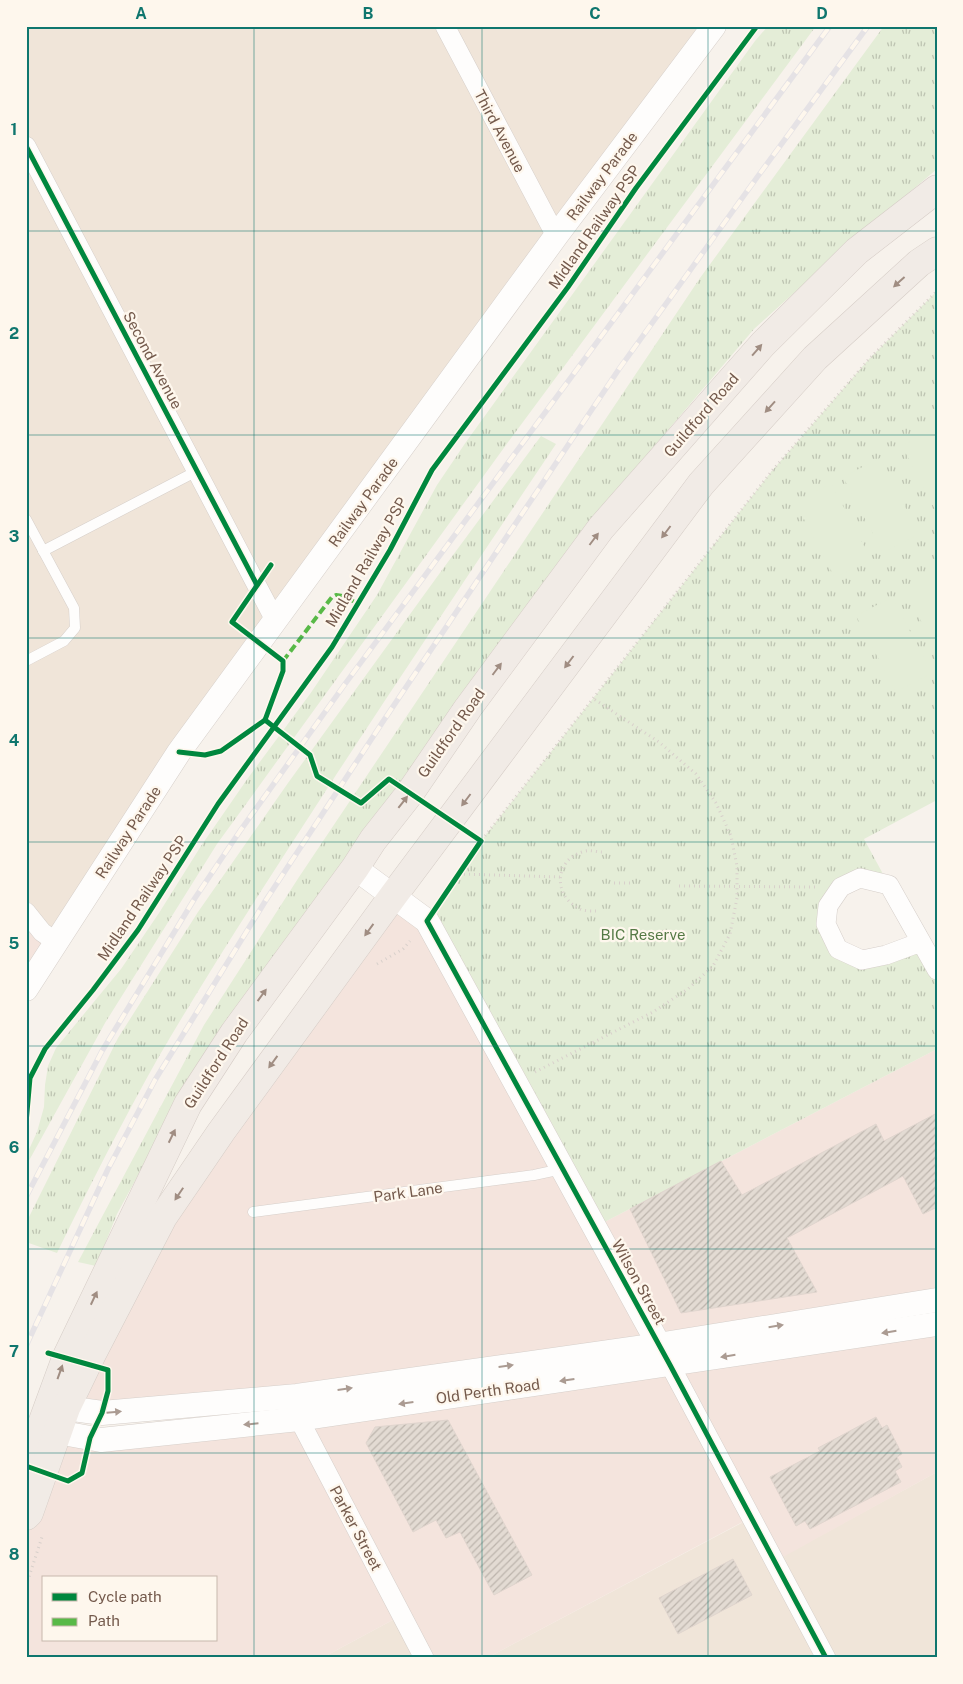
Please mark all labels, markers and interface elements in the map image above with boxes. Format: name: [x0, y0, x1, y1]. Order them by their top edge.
text: A: [135, 4, 147, 23]
text: B: [363, 4, 374, 23]
text: C: [589, 4, 601, 23]
text: D: [816, 4, 828, 23]
street label: Third Avenue: [471, 87, 529, 175]
text: 1: [11, 120, 17, 139]
street label: Railway Parade: [563, 128, 641, 224]
street label: Midland Railway PSP: [545, 162, 643, 292]
one-way arrow: [893, 276, 905, 288]
street label: Second Avenue: [120, 308, 186, 412]
text: 2: [9, 324, 19, 343]
one-way arrow: [752, 344, 763, 357]
street label: Guildford Road: [660, 370, 742, 460]
one-way arrow: [764, 401, 776, 413]
street label: Railway Parade: [325, 454, 401, 550]
street label: Midland Railway PSP: [322, 494, 410, 630]
one-way arrow: [661, 525, 671, 538]
text: 3: [9, 527, 19, 546]
one-way arrow: [588, 533, 599, 546]
one-way arrow: [563, 655, 574, 668]
one-way arrow: [492, 662, 502, 676]
street label: Guildford Road: [414, 685, 488, 781]
text: 4: [9, 731, 20, 750]
street label: Railway Parade: [92, 783, 164, 881]
one-way arrow: [461, 793, 471, 807]
one-way arrow: [397, 796, 408, 809]
street label: Midland Railway PSP: [94, 832, 190, 964]
one-way arrow: [364, 923, 374, 937]
park label: BIC Reserve: [601, 926, 685, 943]
text: 5: [9, 934, 20, 953]
one-way arrow: [257, 988, 267, 1002]
street label: Guildford Road: [180, 1014, 252, 1112]
one-way arrow: [268, 1055, 278, 1068]
one-way arrow: [168, 1129, 176, 1143]
text: 6: [9, 1138, 19, 1157]
street label: Park Lane: [372, 1179, 444, 1205]
one-way arrow: [174, 1187, 184, 1201]
street label: Wilson Street: [609, 1236, 669, 1328]
one-way arrow: [90, 1291, 98, 1305]
one-way arrow: [769, 1322, 785, 1330]
one-way arrow: [880, 1328, 896, 1336]
text: 7: [9, 1342, 19, 1361]
one-way arrow: [720, 1352, 736, 1360]
one-way arrow: [498, 1362, 514, 1370]
one-way arrow: [56, 1364, 64, 1379]
street label: Old Perth Road: [435, 1375, 541, 1407]
one-way arrow: [559, 1376, 575, 1384]
one-way arrow: [338, 1385, 354, 1393]
one-way arrow: [398, 1400, 414, 1408]
one-way arrow: [107, 1408, 123, 1416]
one-way arrow: [243, 1420, 259, 1428]
street label: Parker Street: [327, 1483, 386, 1573]
text: 8: [9, 1545, 20, 1564]
legend: [42, 1576, 218, 1642]
text: Cycle path: [88, 1588, 162, 1605]
text: Path: [88, 1612, 120, 1629]

